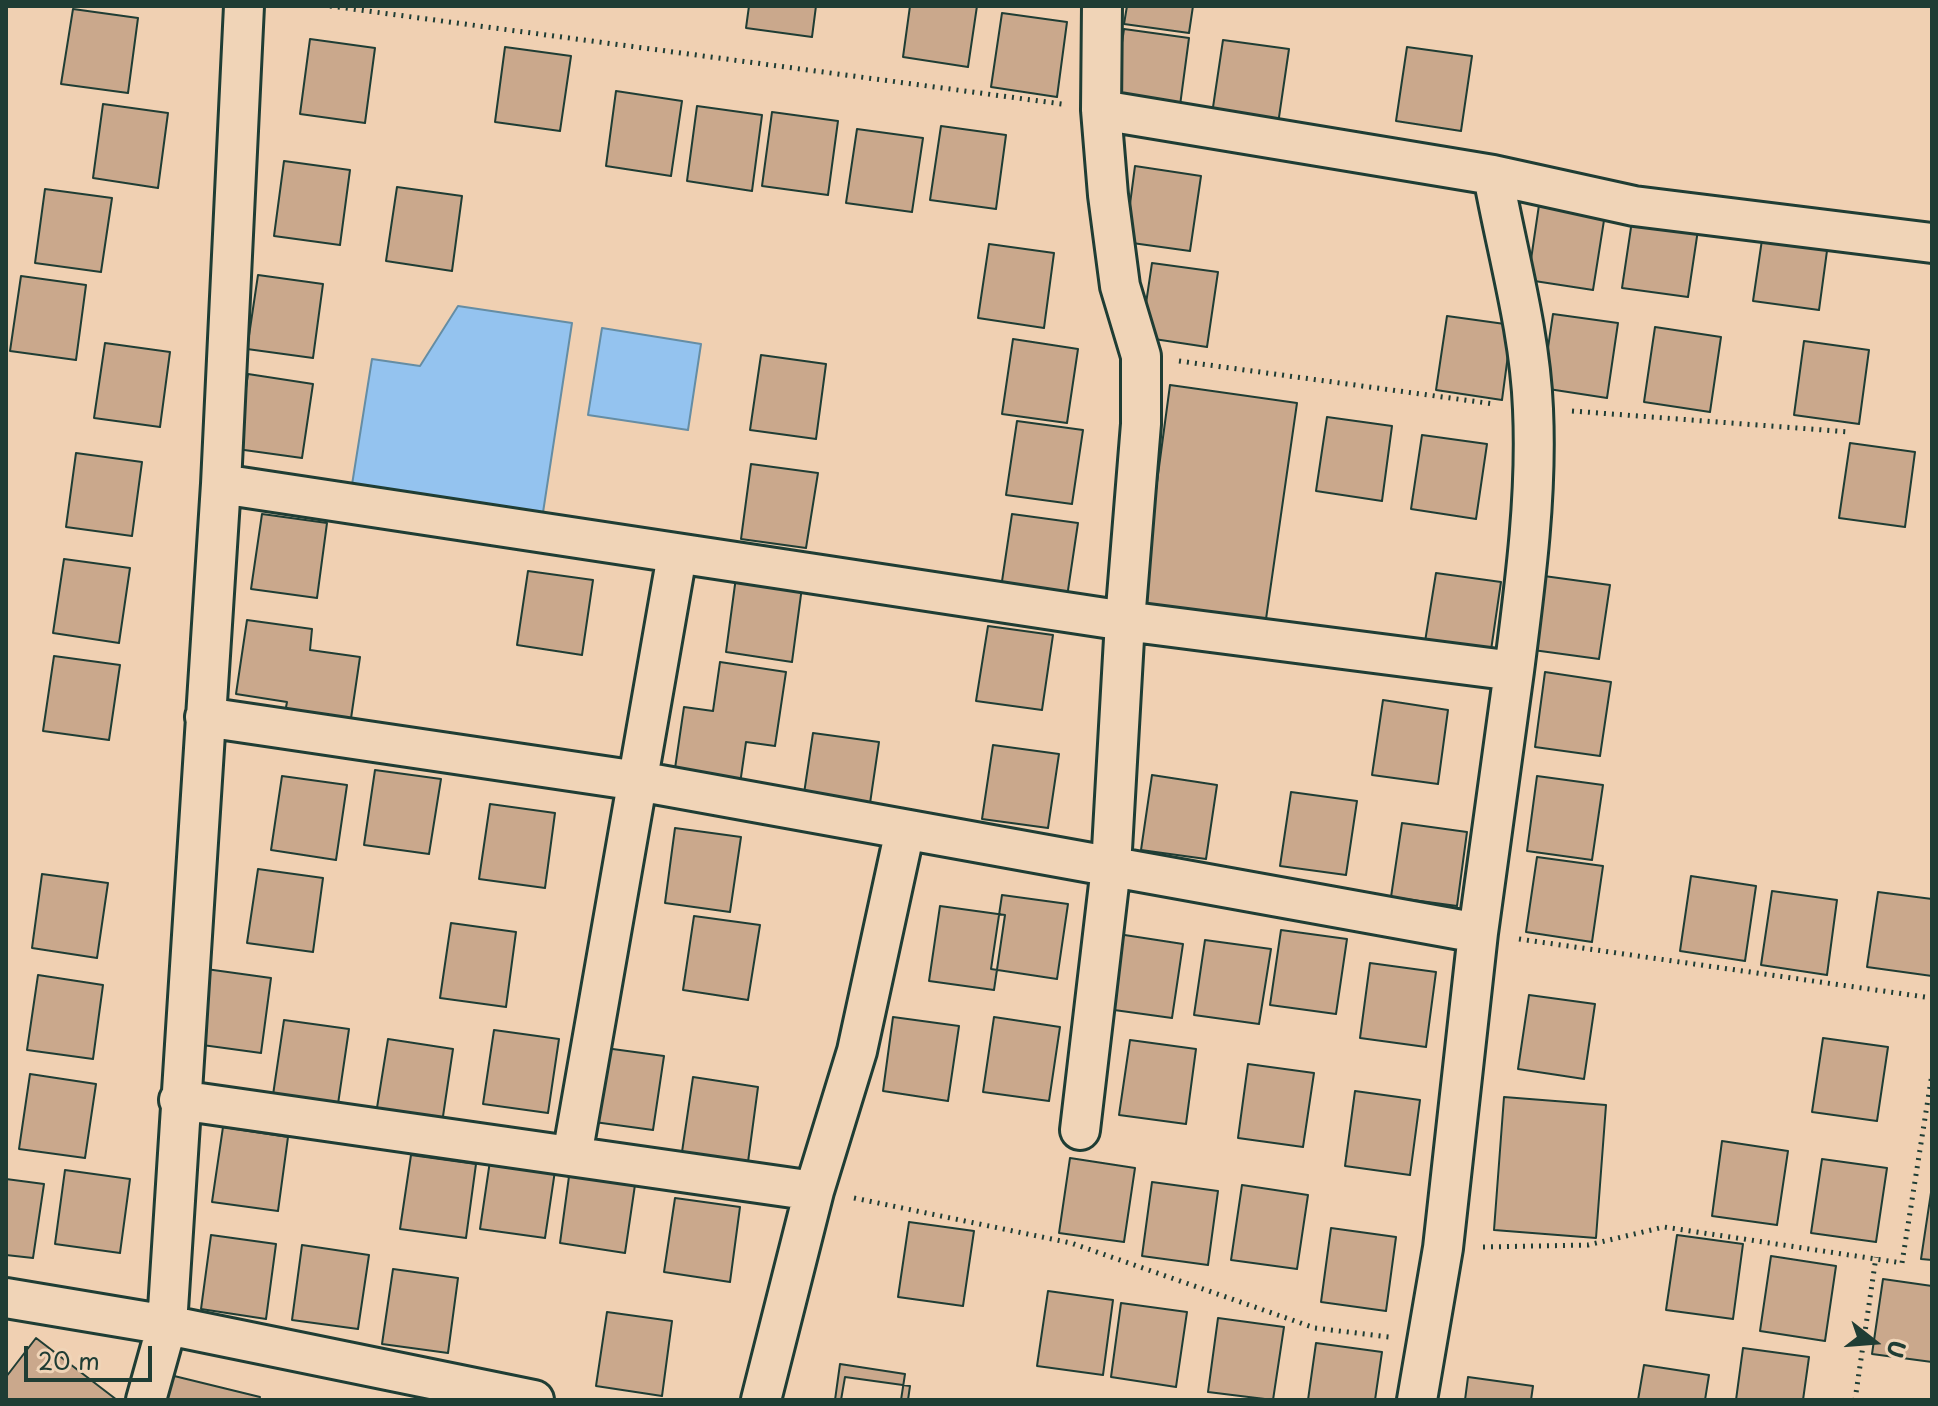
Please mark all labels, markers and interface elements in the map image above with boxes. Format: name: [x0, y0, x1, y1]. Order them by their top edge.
north arrow: [1834, 1302, 1914, 1382]
scale bar: [28, 1330, 156, 1380]
text: U: [1879, 1336, 1916, 1362]
text: 20 m: [38, 1342, 100, 1378]

